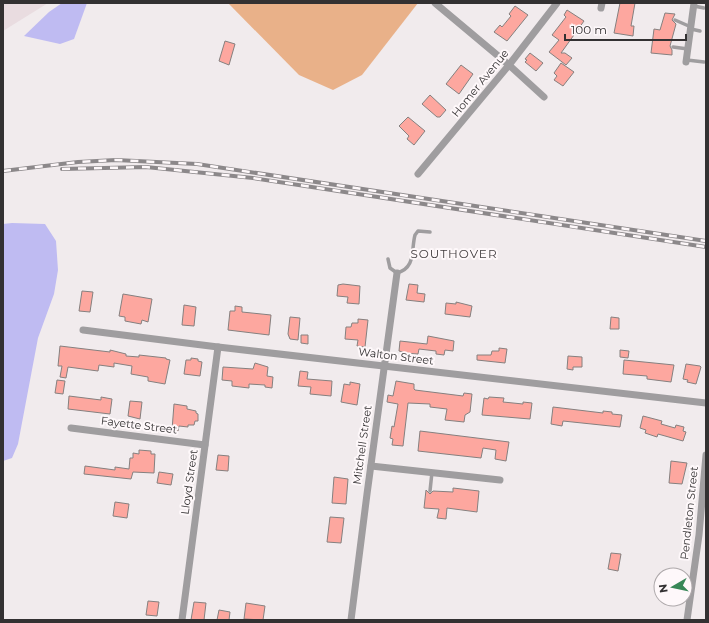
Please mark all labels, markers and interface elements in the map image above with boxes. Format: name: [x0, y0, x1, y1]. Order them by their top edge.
scale bar: [565, 16, 686, 42]
text: 100 m: [571, 22, 607, 37]
street label: Homer Avenue: [448, 46, 512, 120]
district label: SOUTHOVER: [410, 246, 498, 261]
street label: Walton Street: [358, 344, 435, 368]
street label: Mitchell Street: [350, 404, 375, 486]
street label: Fayette Street: [100, 413, 178, 437]
street label: Lloyd Street: [178, 448, 201, 515]
street label: Pendleton Street: [677, 465, 701, 560]
north arrow: [653, 567, 693, 607]
text: N: [656, 583, 671, 594]

